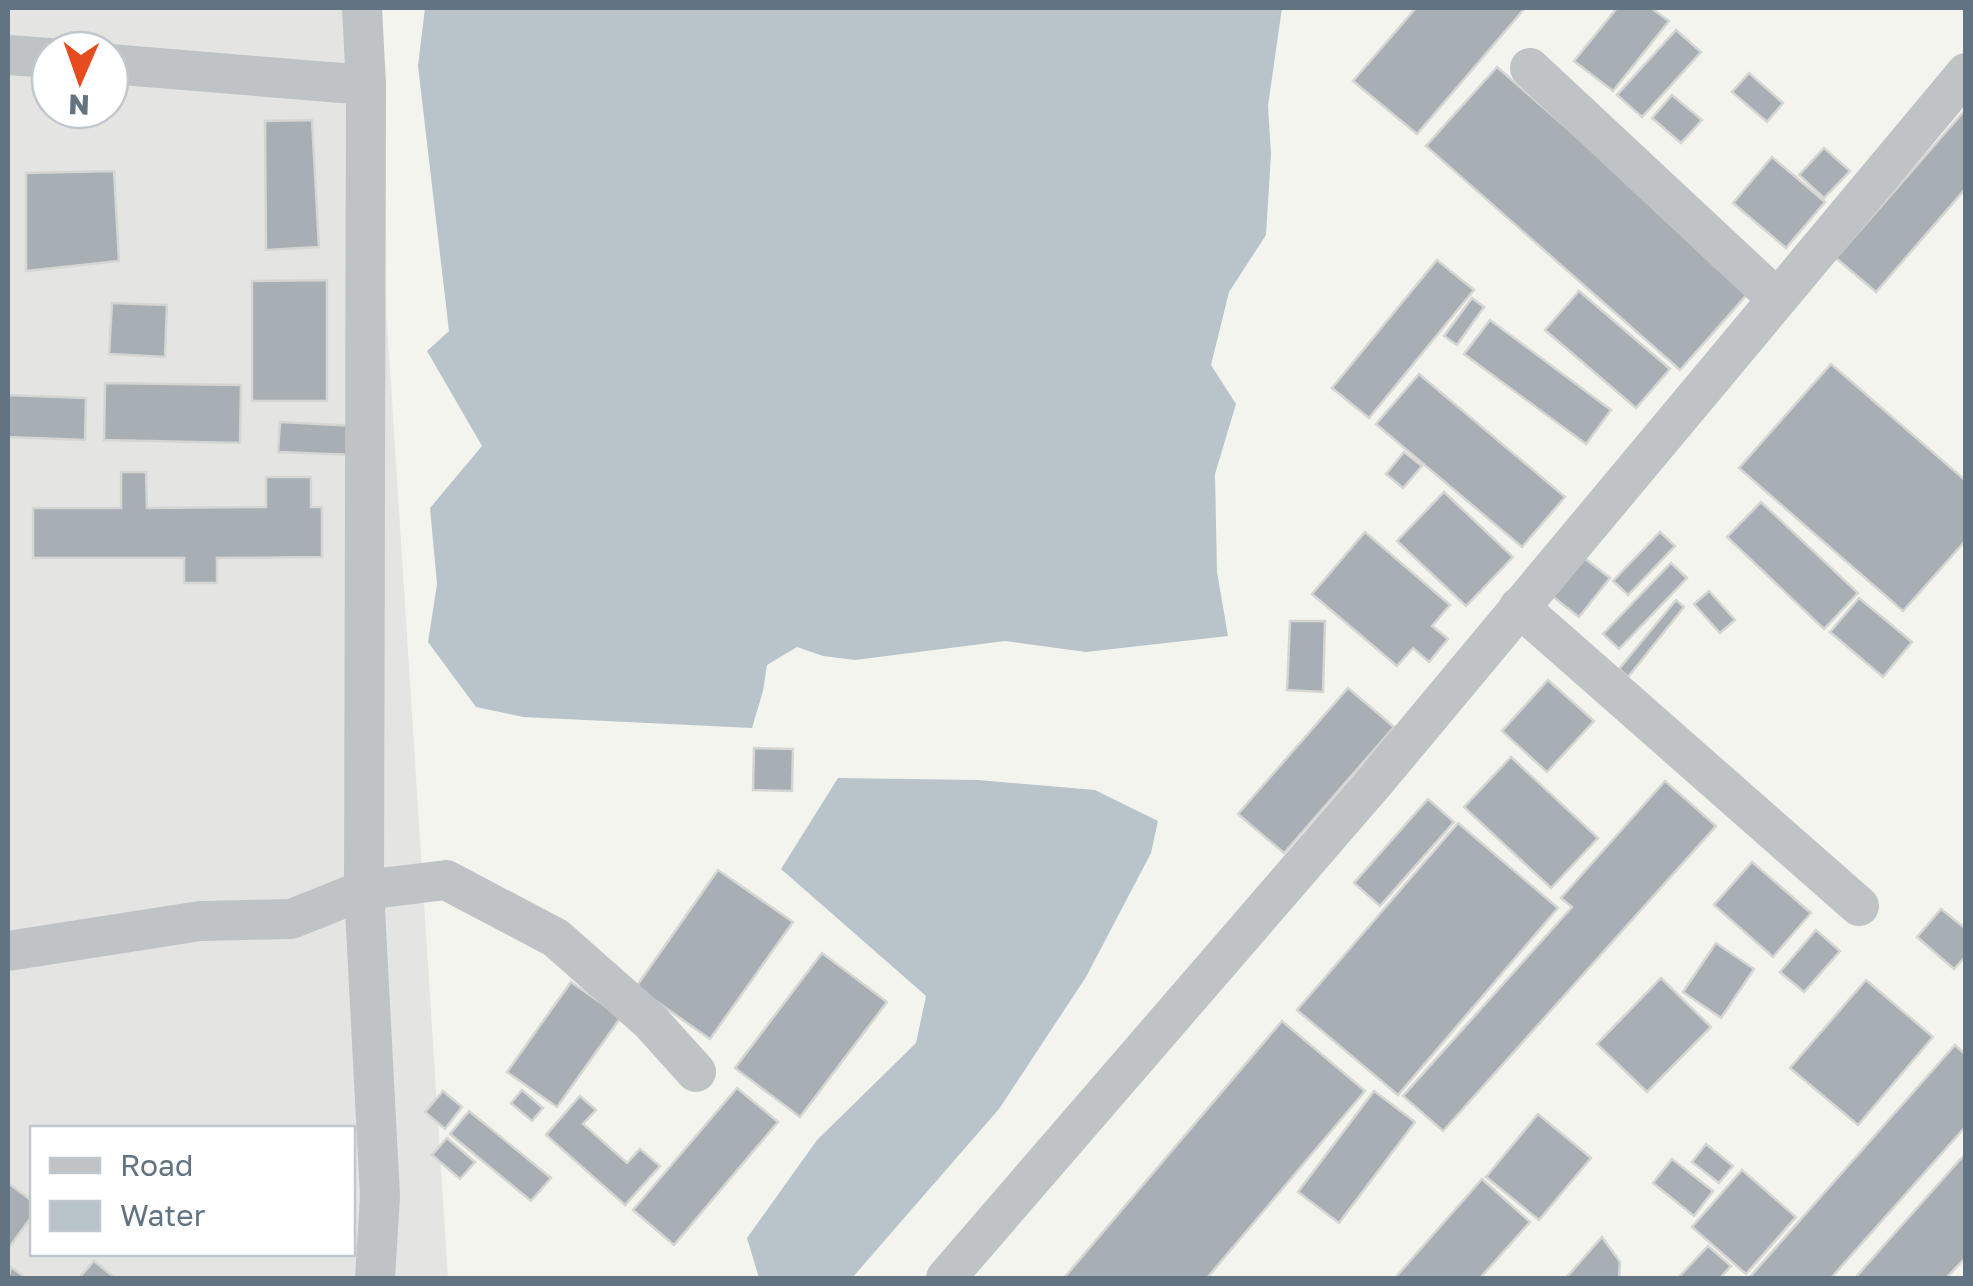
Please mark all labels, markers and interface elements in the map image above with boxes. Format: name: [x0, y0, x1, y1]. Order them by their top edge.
north arrow: [30, 30, 130, 130]
text: N: [68, 89, 90, 122]
legend: [30, 1126, 355, 1256]
text: Road: [120, 1147, 194, 1183]
text: Water: [120, 1197, 206, 1233]

